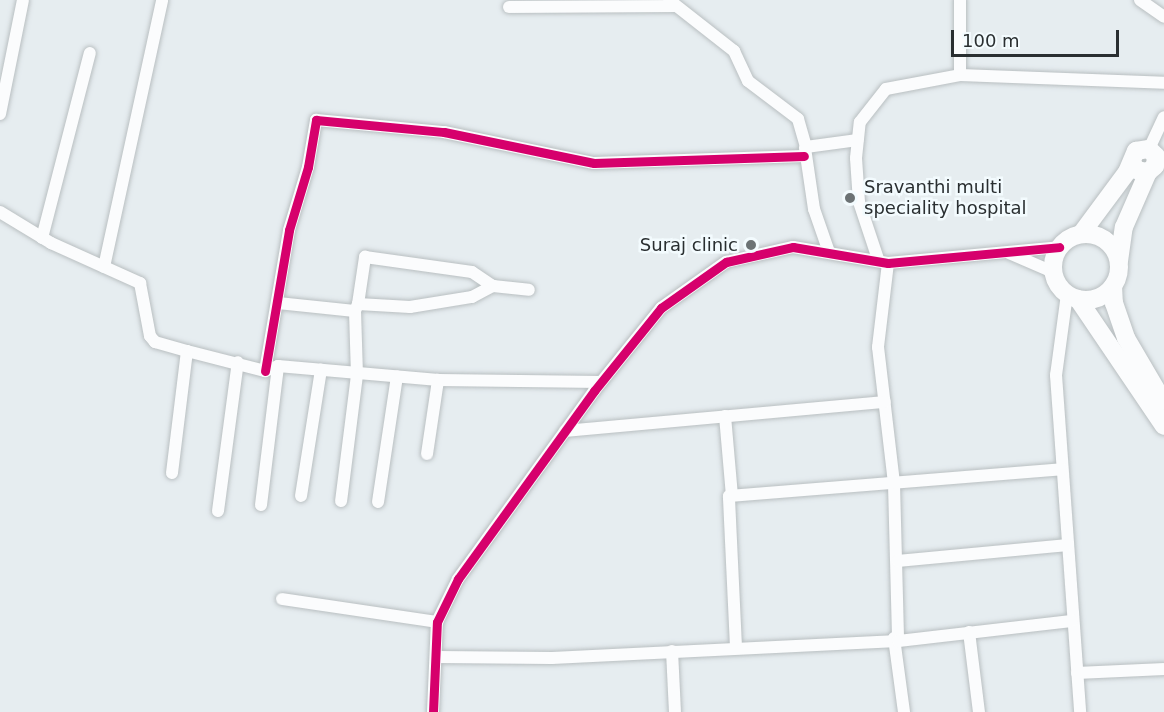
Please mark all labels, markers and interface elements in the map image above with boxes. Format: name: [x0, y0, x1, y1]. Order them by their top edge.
scale bar: [954, 18, 1122, 56]
text: 100 m: [962, 30, 1020, 51]
place label: Sravanthi multi speciality hospital: [864, 177, 1027, 219]
marker: Sravanthi multi speciality hospital: [841, 189, 859, 207]
place label: Suraj clinic: [640, 234, 738, 256]
marker: Suraj clinic: [742, 236, 760, 254]

